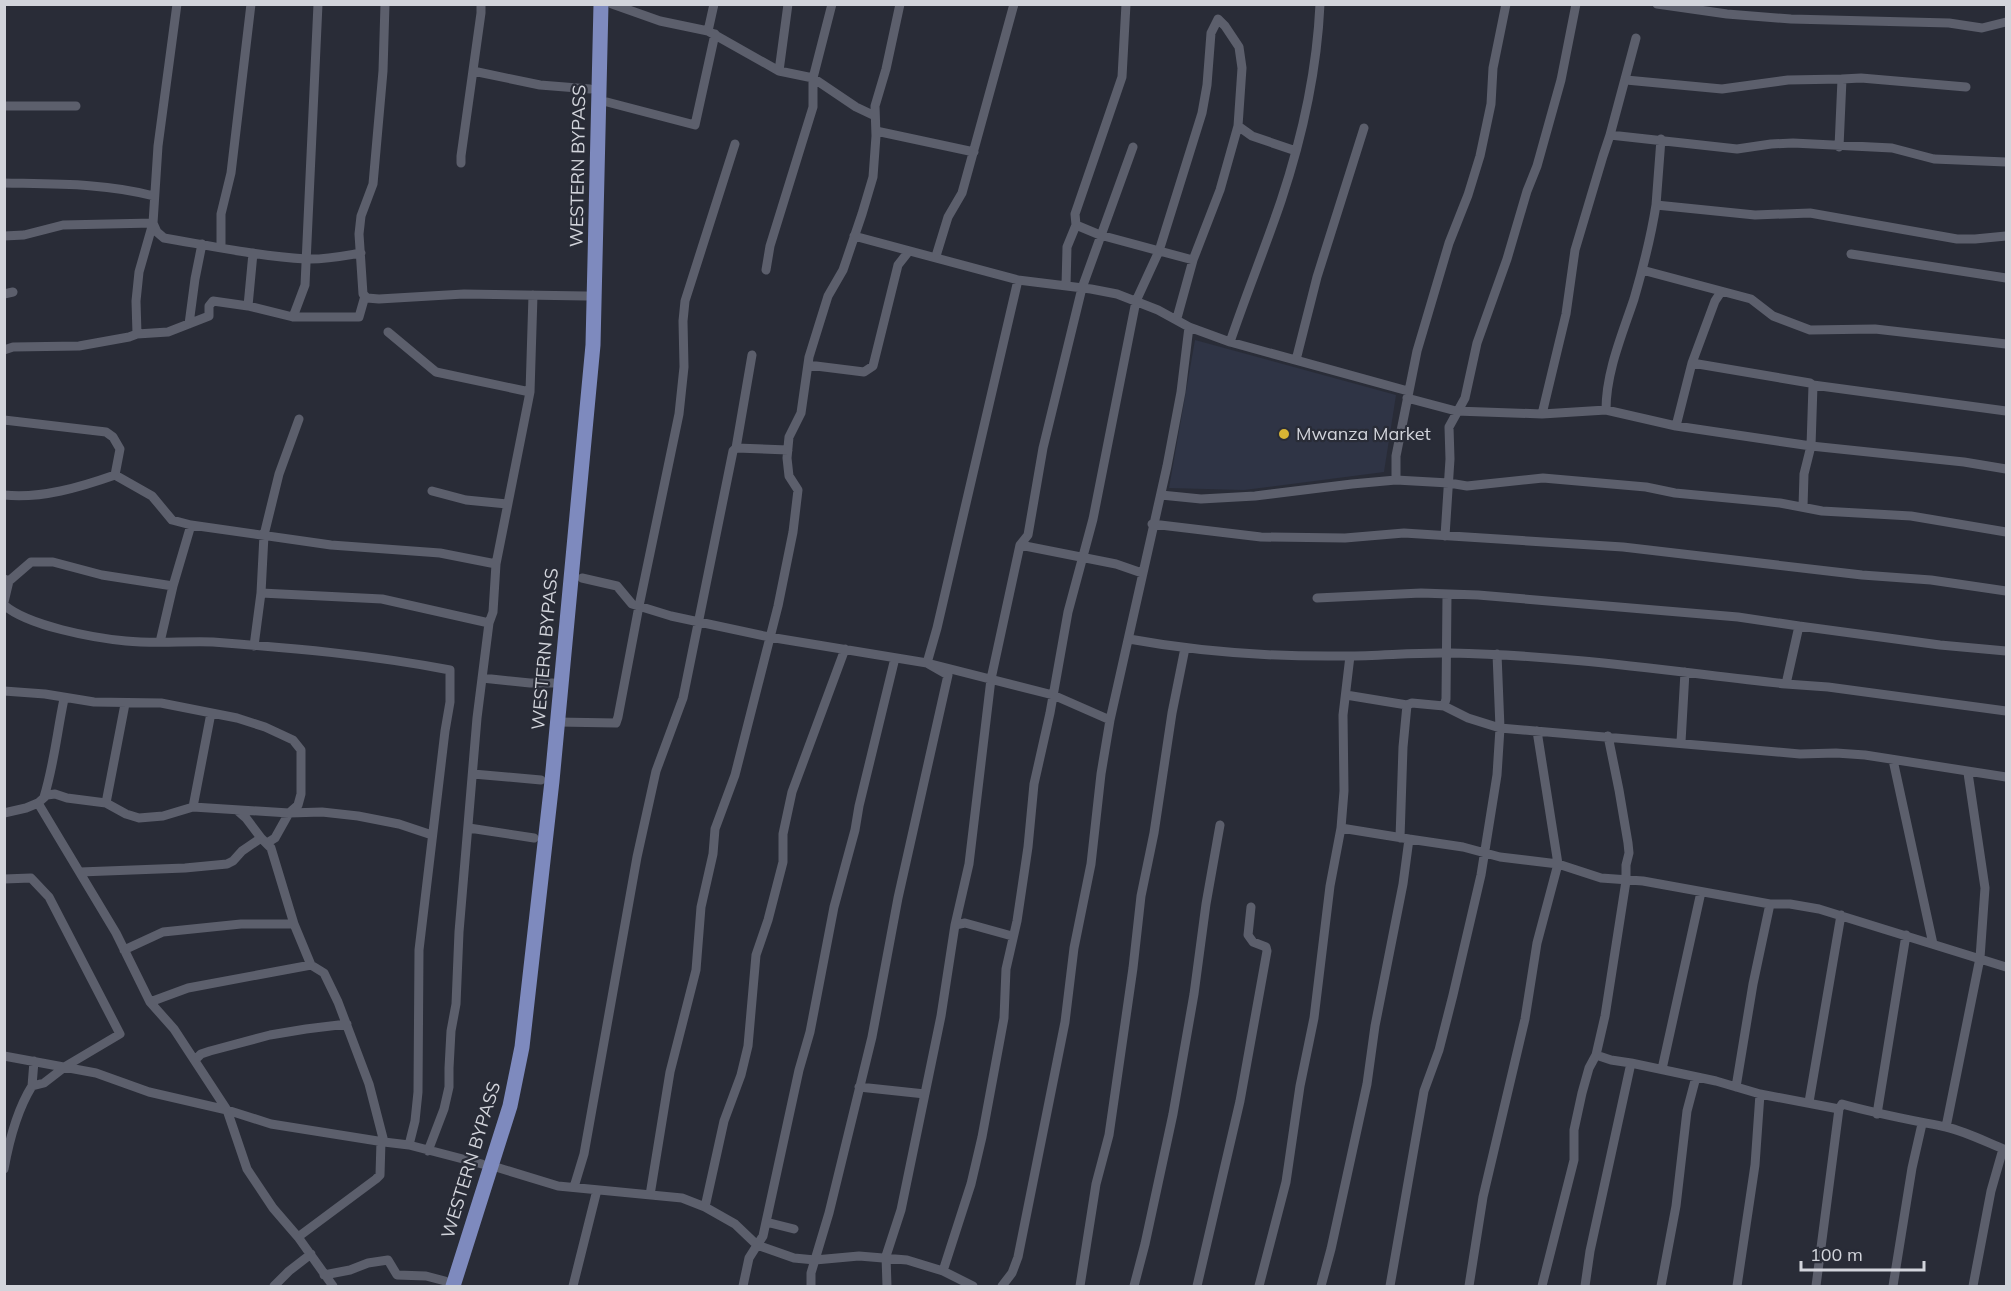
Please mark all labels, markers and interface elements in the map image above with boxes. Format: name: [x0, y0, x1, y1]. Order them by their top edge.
street label: WESTERN BYPASS: [565, 85, 590, 247]
place label: Mwanza Market: [1296, 422, 1431, 445]
marker: Mwanza Market: [1277, 427, 1291, 441]
street label: WESTERN BYPASS: [526, 567, 563, 731]
street label: WESTERN BYPASS: [436, 1079, 505, 1241]
scale bar: [1801, 1234, 1924, 1272]
text: 100 m: [1810, 1243, 1863, 1266]

